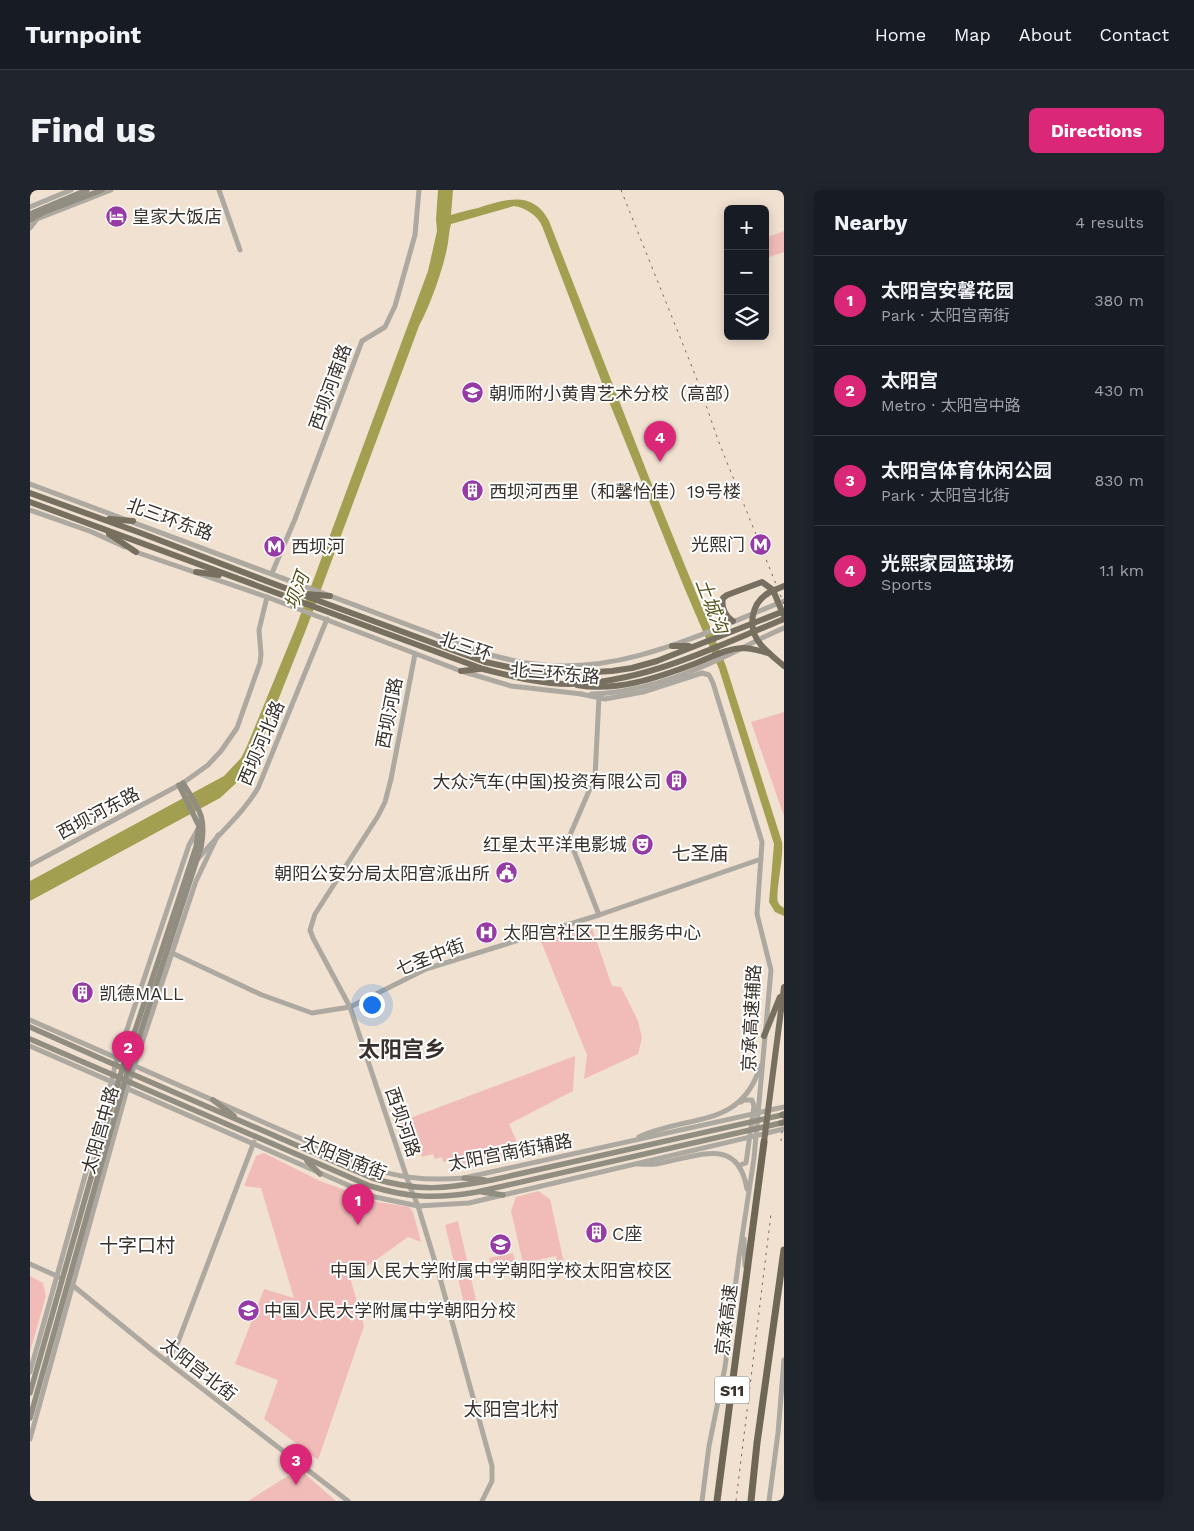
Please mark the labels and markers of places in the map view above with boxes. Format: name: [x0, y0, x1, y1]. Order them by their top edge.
hotel icon: 皇家大饭店: [104, 204, 128, 228]
place label: 皇家大饭店: [132, 206, 222, 227]
school or university icon: 朝师附小黄胄艺术分校（高部）: [461, 381, 485, 405]
place label: 朝师附小黄胄艺术分校（高部）: [489, 383, 741, 404]
pin: 4: [644, 421, 676, 462]
building icon: 西坝河西里（和馨怡佳）19号楼: [461, 479, 485, 503]
place label: 西坝河西里（和馨怡佳）19号楼: [489, 481, 741, 502]
metro station icon: 光熙门: [749, 532, 773, 556]
metro station icon: 西坝河: [263, 534, 287, 558]
place label: 光熙门: [691, 534, 745, 555]
place label: 西坝河: [291, 536, 345, 557]
building icon: 大众汽车(中国)投资有限公司: [665, 769, 689, 793]
place label: 大众汽车(中国)投资有限公司: [432, 771, 661, 792]
theatre icon: 红星太平洋电影城: [631, 832, 655, 856]
place label: 红星太平洋电影城: [483, 834, 627, 855]
public building icon: 朝阳公安分局太阳宫派出所: [494, 861, 518, 885]
place label: 朝阳公安分局太阳宫派出所: [274, 863, 490, 884]
hospital icon: 太阳宫社区卫生服务中心: [475, 920, 499, 944]
place label: 太阳宫社区卫生服务中心: [503, 922, 701, 943]
building icon: 凯德MALL: [71, 981, 95, 1005]
place label: 凯德MALL: [99, 983, 184, 1004]
pin: 2: [112, 1031, 144, 1072]
pin: 1: [342, 1184, 374, 1225]
building icon: C座: [584, 1221, 608, 1245]
place label: C座: [612, 1223, 642, 1244]
school or university icon: 中国人民大学附属中学朝阳学校太阳宫校区: [489, 1233, 513, 1257]
place label: 中国人民大学附属中学朝阳学校太阳宫校区: [330, 1260, 672, 1281]
school or university icon: 中国人民大学附属中学朝阳分校: [236, 1298, 260, 1322]
place label: 中国人民大学附属中学朝阳分校: [264, 1300, 516, 1321]
pin: 3: [280, 1444, 312, 1485]

